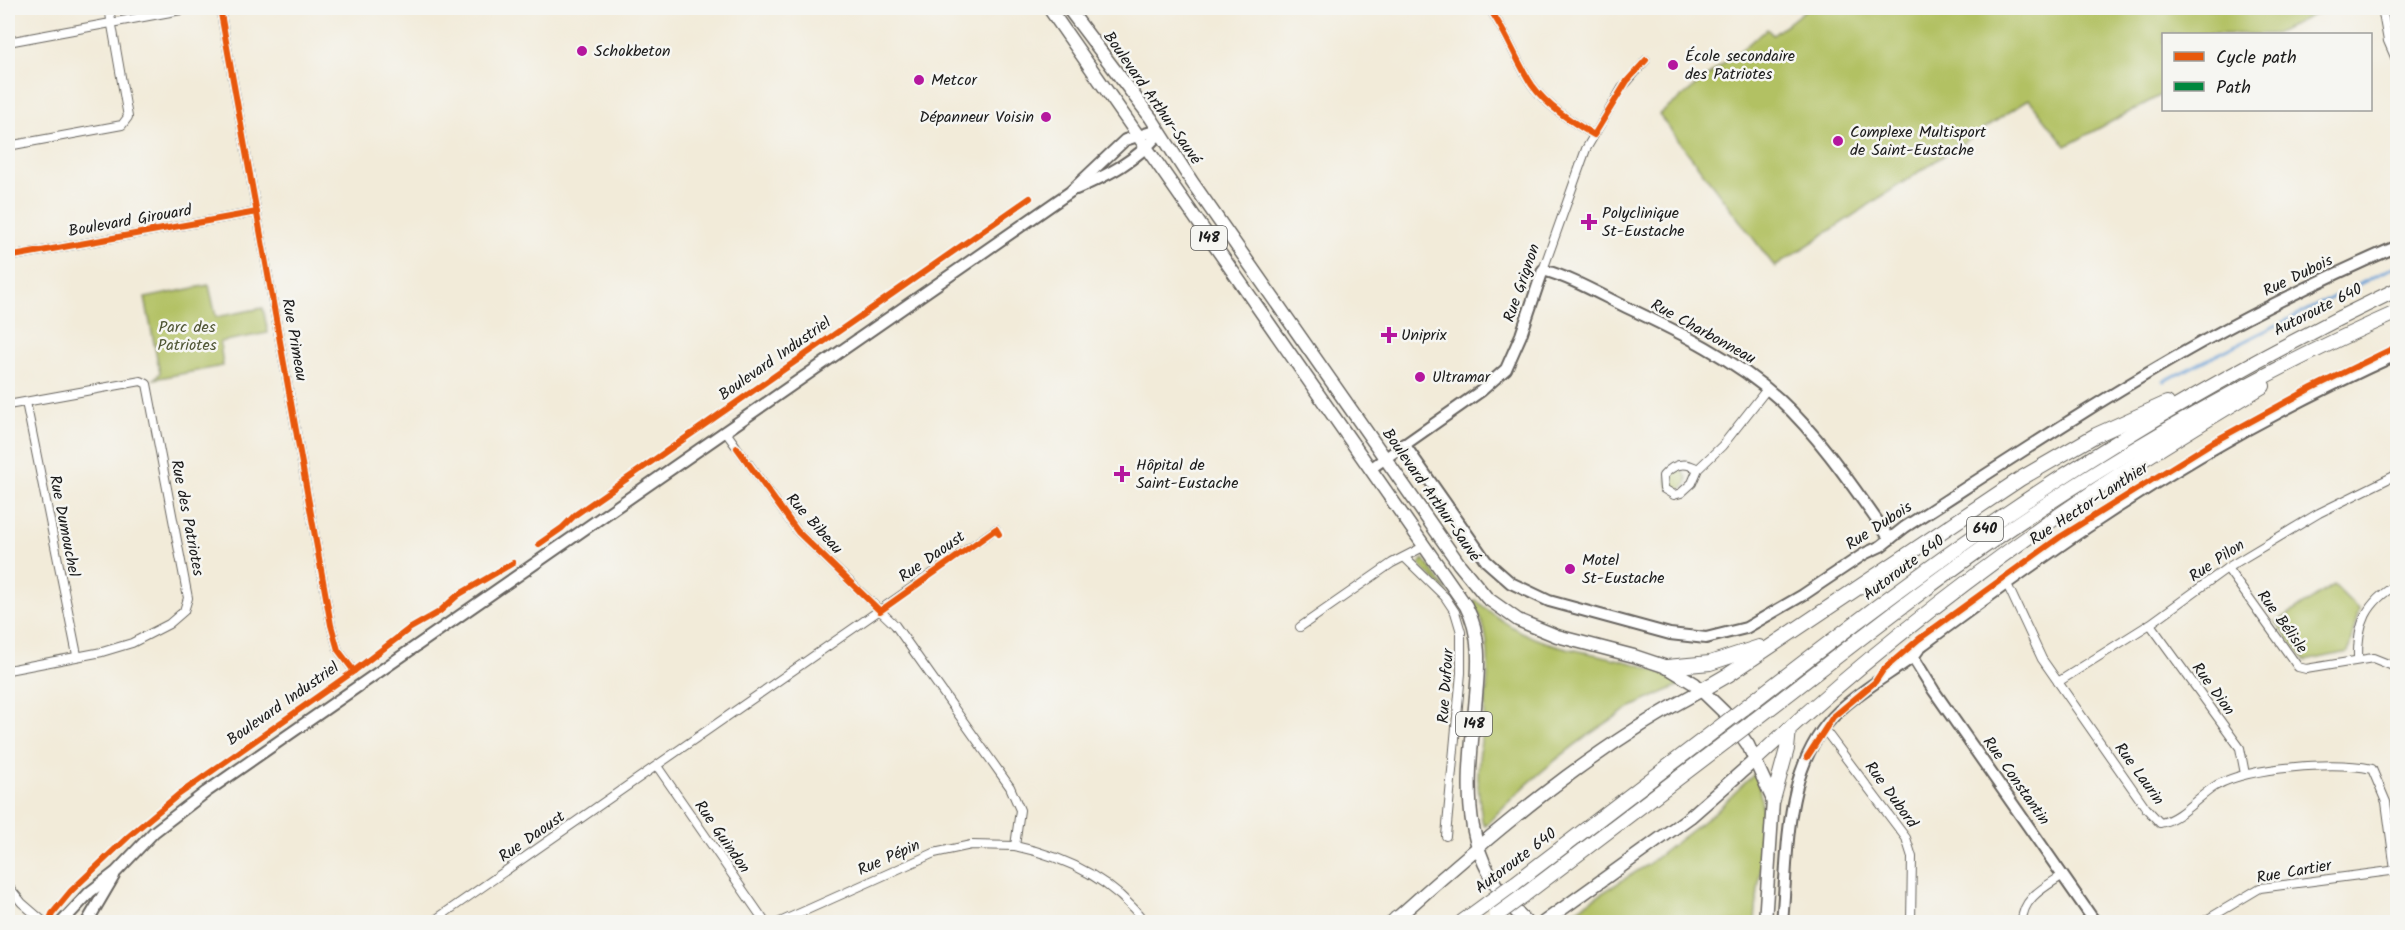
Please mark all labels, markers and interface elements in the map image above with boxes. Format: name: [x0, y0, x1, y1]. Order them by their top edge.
street label: Boulevard Arthur-Sauvé: [1097, 26, 1208, 171]
legend: [2162, 33, 2372, 111]
place label: Schokbeton: [594, 39, 671, 64]
marker: Schokbeton: [575, 44, 589, 58]
place label: École secondaire des Patriotes: [1685, 44, 1795, 87]
text: Cycle path: [2216, 44, 2297, 73]
marker: École secondaire des Patriotes: [1666, 58, 1680, 72]
place label: Metcor: [931, 68, 978, 93]
marker: Metcor: [912, 73, 926, 87]
text: Path: [2216, 74, 2251, 103]
place label: Dépanneur Voisin: [919, 105, 1034, 130]
marker: Dépanneur Voisin: [1039, 110, 1053, 124]
place label: Complexe Multisport de Saint-Eustache: [1850, 120, 1987, 163]
marker: Complexe Multisport de Saint-Eustache: [1831, 134, 1845, 148]
street label: Boulevard Girouard: [66, 198, 195, 244]
place label: Polyclinique St-Eustache: [1602, 201, 1685, 244]
marker: Polyclinique St-Eustache: [1580, 213, 1598, 231]
road number: 148: [1191, 226, 1227, 250]
street label: Rue Grignon: [1497, 240, 1547, 326]
street label: Rue Dubois: [2259, 248, 2337, 304]
street label: Autoroute 640: [2269, 277, 2367, 343]
street label: Rue Charbonneau: [1646, 293, 1760, 371]
street label: Rue Primeau: [274, 297, 314, 384]
street label: Boulevard Industriel: [714, 311, 837, 407]
park label: Parc des Patriotes: [158, 315, 217, 358]
place label: Uniprix: [1401, 323, 1448, 348]
marker: Uniprix: [1382, 328, 1396, 342]
place label: Ultramar: [1432, 365, 1492, 390]
marker: Ultramar: [1413, 370, 1427, 384]
street label: Boulevard Arthur-Sauvé: [1376, 423, 1487, 568]
place label: Hôpital de Saint-Eustache: [1136, 453, 1238, 496]
street label: Rue Hector-Lanthier: [2024, 455, 2155, 552]
street label: Rue des Patriotes: [163, 458, 211, 578]
marker: Hôpital de Saint-Eustache: [1113, 465, 1131, 483]
street label: Rue Dumouchel: [42, 473, 86, 579]
street label: Rue Bibeau: [779, 488, 849, 561]
street label: Rue Dubois: [1841, 495, 1917, 557]
road number: 640: [1967, 517, 2003, 541]
street label: Rue Daoust: [894, 524, 971, 589]
street label: Autoroute 640: [1858, 529, 1950, 607]
street label: Rue Pilon: [2184, 533, 2250, 589]
place label: Motel St-Eustache: [1582, 548, 1665, 591]
marker: Motel St-Eustache: [1563, 562, 1577, 576]
street label: Rue Bélisle: [2250, 585, 2314, 659]
street label: Rue Dufour: [1431, 646, 1461, 724]
street label: Boulevard Industriel: [222, 656, 345, 752]
street label: Rue Dion: [2185, 657, 2241, 721]
road number: 148: [1456, 712, 1492, 736]
street label: Rue Constantin: [1976, 731, 2056, 831]
street label: Rue Laurin: [2108, 737, 2170, 811]
street label: Rue Dubord: [1858, 756, 1925, 835]
street label: Rue Guindon: [688, 795, 756, 879]
street label: Rue Daoust: [494, 804, 571, 869]
street label: Autoroute 640: [1470, 822, 1562, 900]
street label: Rue Pépin: [854, 833, 924, 883]
street label: Rue Cartier: [2255, 853, 2335, 891]

